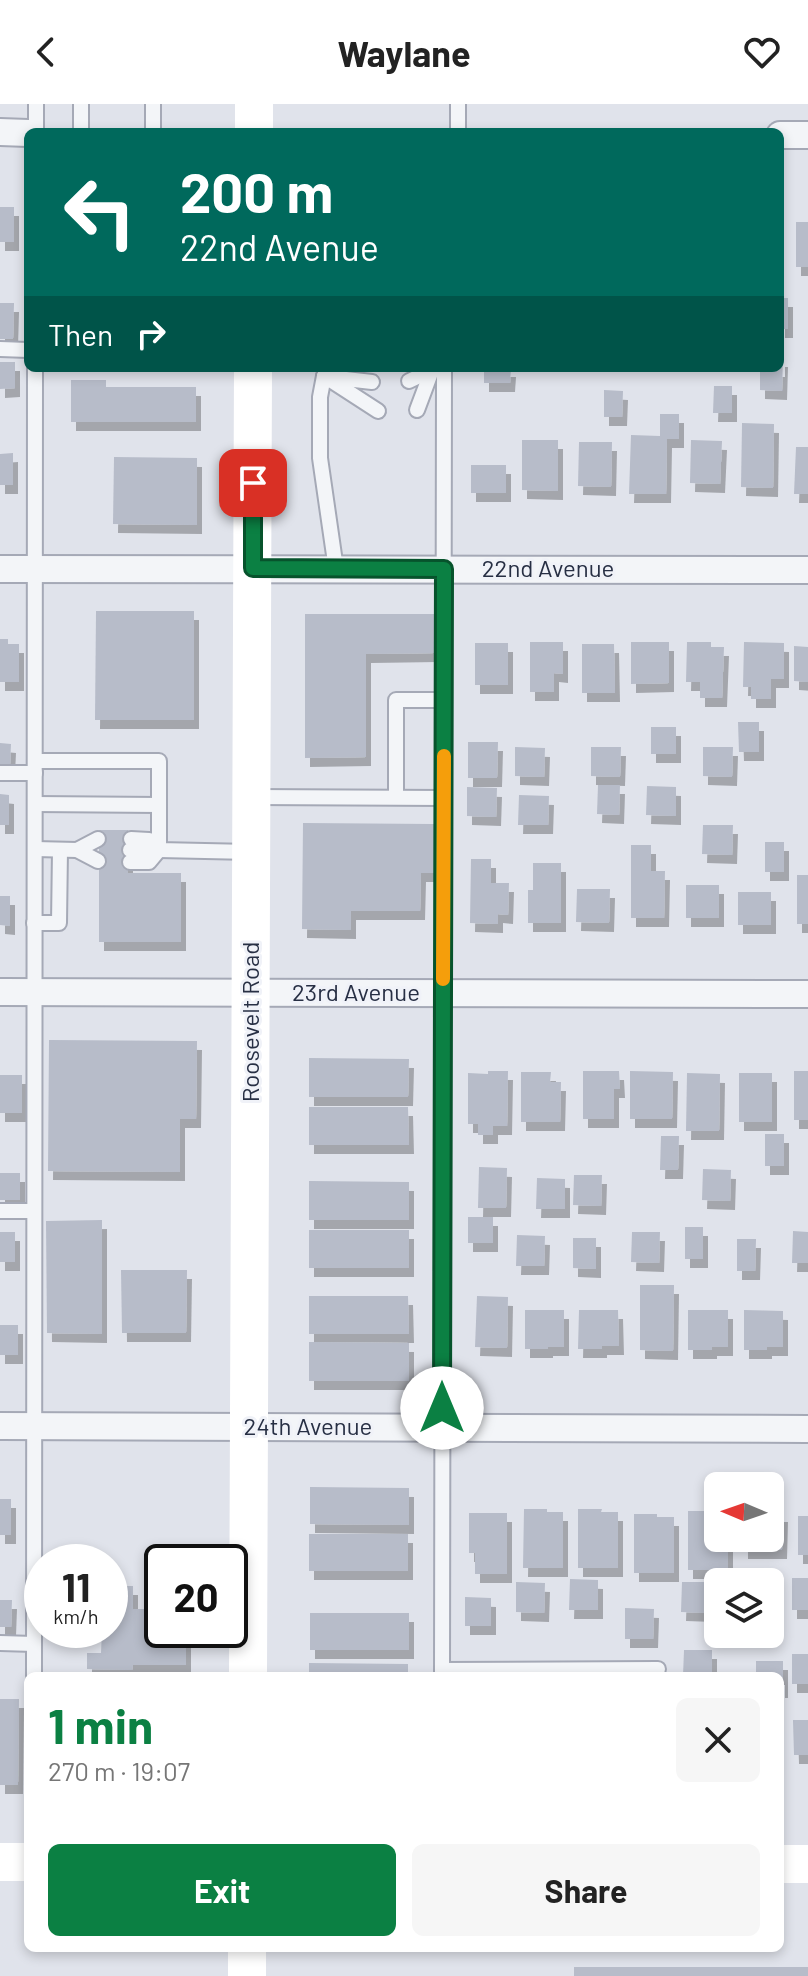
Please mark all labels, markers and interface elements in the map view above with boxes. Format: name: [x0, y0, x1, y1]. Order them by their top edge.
icon: back: [24, 30, 68, 74]
icon: heart: [740, 30, 784, 74]
text: Waylane: [337, 31, 471, 74]
text: 200 m: [180, 157, 333, 224]
icon: left: [48, 160, 152, 264]
text: 22nd Avenue: [180, 225, 379, 268]
icon: right: [129, 312, 173, 356]
text: Then: [48, 316, 113, 352]
pin: [219, 449, 287, 517]
icon: arrive: [231, 461, 275, 505]
street label: 22nd Avenue: [482, 553, 614, 582]
street label: Roosevelt Road: [235, 942, 264, 1102]
street label: 23rd Avenue: [292, 977, 420, 1006]
position arrow: [400, 1366, 484, 1450]
street label: 24th Avenue: [244, 1411, 372, 1440]
north arrow: [704, 1472, 784, 1552]
map controls: [704, 1472, 784, 1648]
speed limit sign: 20: [144, 1544, 248, 1648]
text: 11: [62, 1562, 90, 1610]
button: layers: [704, 1568, 784, 1648]
text: km/h: [53, 1604, 99, 1628]
text: 1 min: [48, 1696, 153, 1754]
button: close: [676, 1698, 760, 1782]
text: 270 m · 19:07: [48, 1755, 190, 1786]
button: Exit: [48, 1844, 396, 1936]
button: Share: [412, 1844, 760, 1936]

